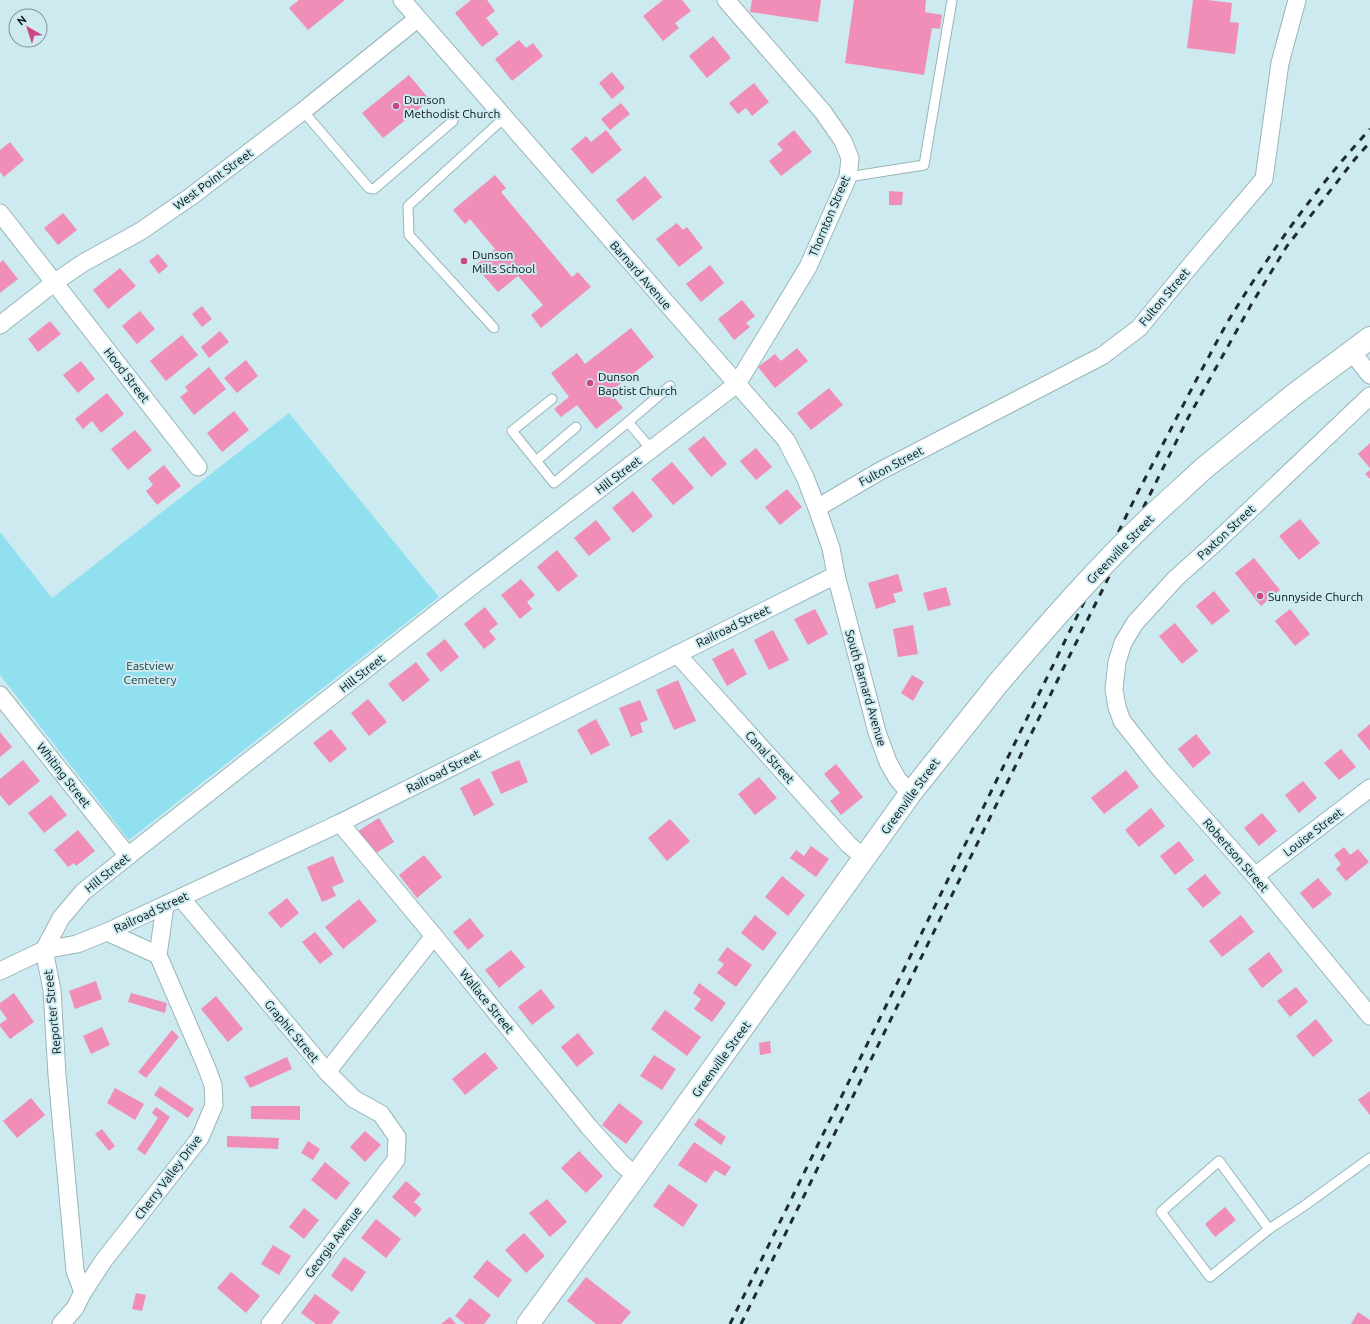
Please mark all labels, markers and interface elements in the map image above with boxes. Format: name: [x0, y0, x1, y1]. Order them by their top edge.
north arrow: [8, 8, 48, 48]
text: N: [15, 13, 29, 27]
place label: Dunson Methodist Church: [404, 93, 500, 120]
marker: Dunson Methodist Church: [391, 101, 401, 111]
street label: West Point Street: [171, 146, 255, 212]
street label: Thornton Street: [806, 173, 852, 258]
street label: Barnard Avenue: [608, 238, 674, 312]
place label: Dunson Mills School: [472, 248, 536, 275]
marker: Dunson Mills School: [459, 256, 469, 266]
street label: Fulton Street: [1136, 265, 1192, 328]
street label: Hood Street: [102, 345, 153, 405]
place label: Dunson Baptist Church: [598, 370, 677, 397]
marker: Dunson Baptist Church: [585, 378, 595, 388]
street label: Fulton Street: [857, 443, 926, 488]
street label: Hill Street: [593, 453, 644, 496]
street label: Paxton Street: [1194, 502, 1258, 562]
street label: Greenville Street: [1084, 512, 1156, 586]
place label: Sunnyside Church: [1268, 590, 1363, 603]
marker: Sunnyside Church: [1255, 591, 1265, 601]
street label: Railroad Street: [694, 602, 772, 650]
street label: South Barnard Avenue: [843, 628, 889, 748]
street label: Hill Street: [337, 651, 387, 695]
park label: Eastview Cemetery: [124, 659, 177, 686]
street label: Canal Street: [743, 728, 797, 786]
street label: Whiting Street: [35, 740, 93, 810]
street label: Railroad Street: [404, 747, 482, 795]
street label: Greenville Street: [878, 755, 942, 836]
street label: Louise Street: [1281, 805, 1345, 859]
street label: Robertson Street: [1201, 816, 1272, 894]
street label: Hill Street: [82, 851, 132, 895]
street label: Railroad Street: [112, 889, 191, 935]
street label: Wallace Street: [457, 967, 517, 1036]
street label: Reporter Street: [41, 969, 63, 1055]
street label: Graphic Street: [262, 997, 322, 1065]
street label: Greenville Street: [689, 1018, 753, 1099]
street label: Cherry Valley Drive: [132, 1132, 204, 1222]
street label: Georgia Avenue: [302, 1204, 364, 1280]

